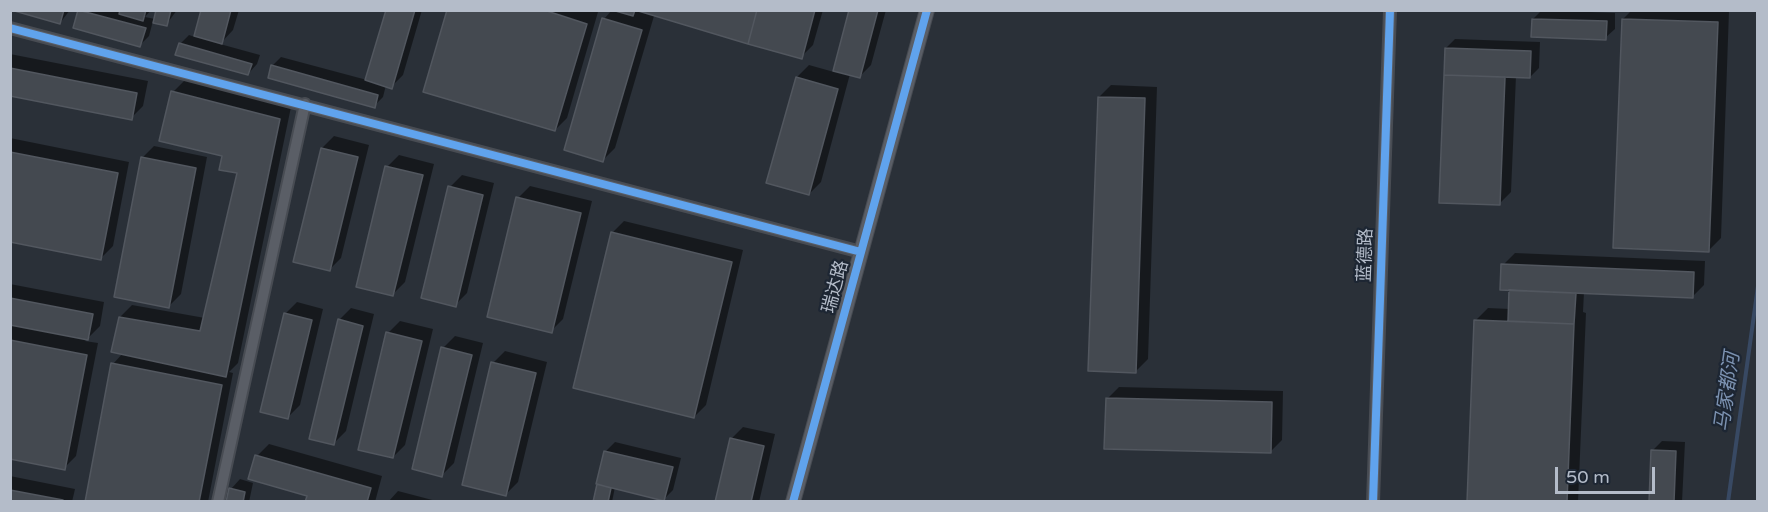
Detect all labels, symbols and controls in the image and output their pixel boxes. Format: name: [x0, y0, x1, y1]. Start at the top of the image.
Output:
street label: 蓝德路: [1354, 228, 1378, 282]
street label: 瑞达路: [819, 258, 853, 316]
water label: 马家都河: [1711, 351, 1745, 433]
scale bar: [1558, 455, 1658, 493]
text: 50 m: [1566, 466, 1610, 488]

